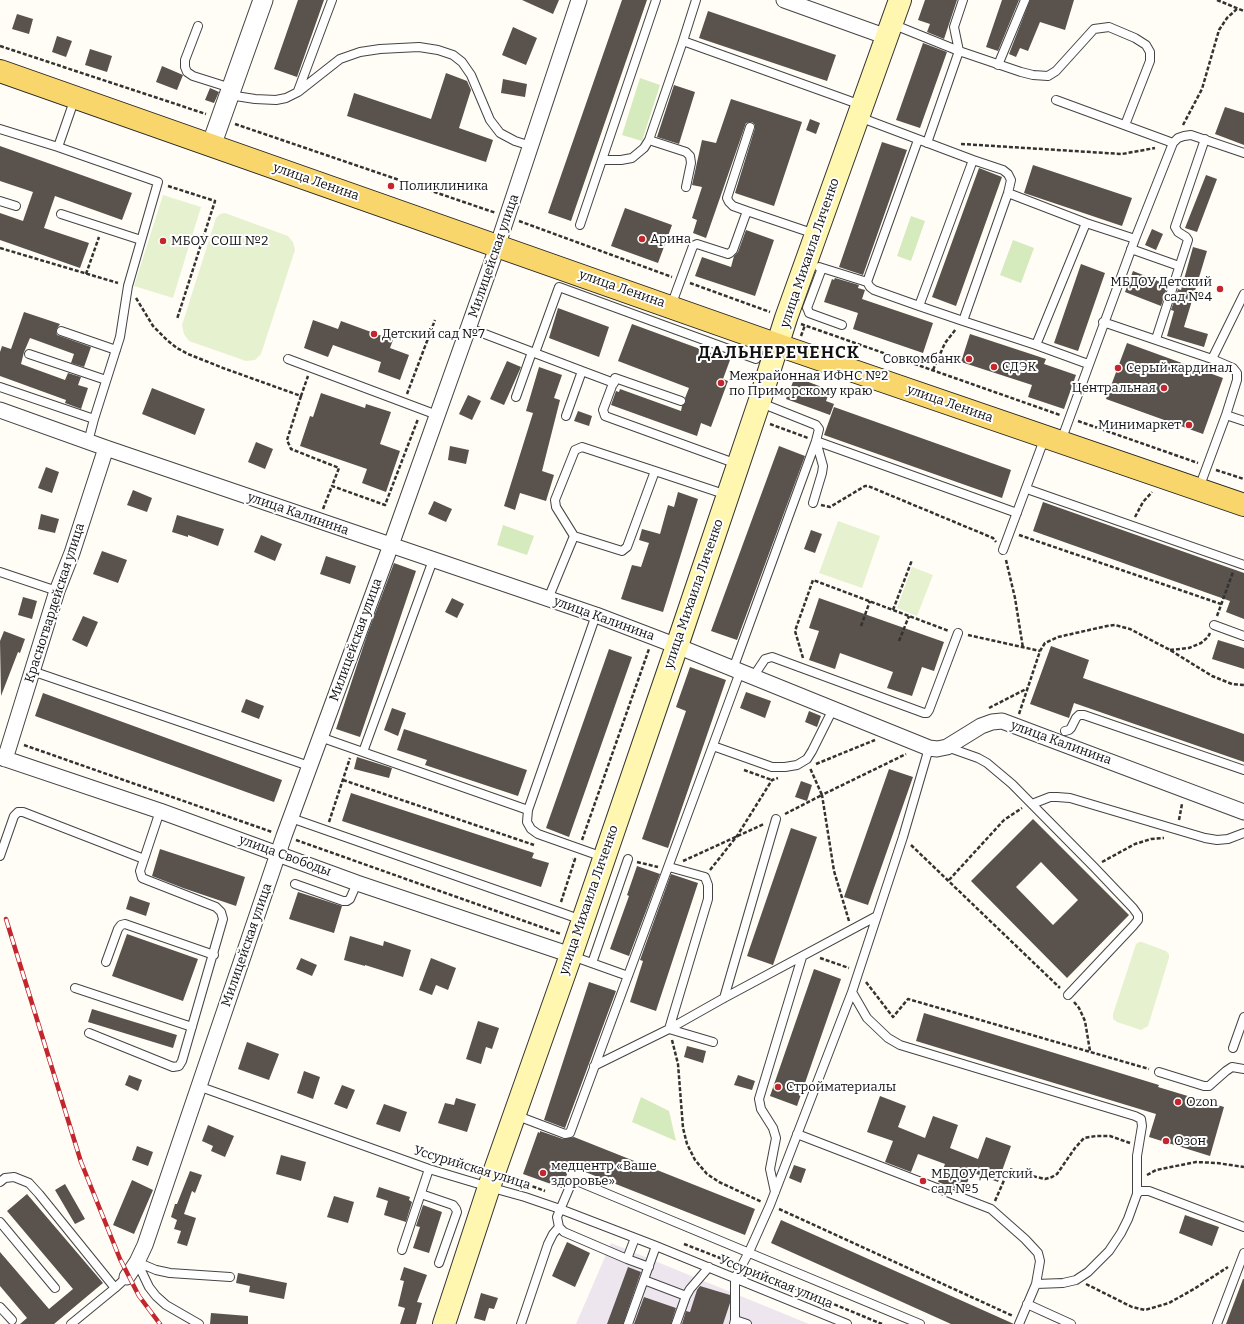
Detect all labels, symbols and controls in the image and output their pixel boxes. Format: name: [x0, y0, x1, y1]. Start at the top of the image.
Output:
street label: улица Ленина: [271, 160, 361, 204]
street label: улица Михаила Личенко: [777, 176, 843, 330]
place label: Поликлиника: [399, 178, 488, 194]
marker: Поликлиника: [386, 181, 396, 191]
street label: Милицейская улица: [466, 192, 522, 320]
place label: Арина: [650, 231, 691, 247]
place label: МБОУ СОШ №2: [171, 233, 268, 249]
marker: Арина: [637, 234, 647, 244]
marker: МБОУ СОШ №2: [158, 236, 168, 246]
street label: улица Ленина: [577, 267, 667, 311]
place label: МБДОУ Детский сад №4: [1110, 274, 1212, 305]
marker: МБДОУ Детский сад №4: [1215, 284, 1225, 294]
place label: Детский сад №7: [382, 326, 485, 342]
marker: Детский сад №7: [369, 329, 379, 339]
district label: ДАЛЬНЕРЕЧЕНСК: [698, 343, 860, 363]
place label: Совкомбанк: [883, 351, 961, 367]
marker: Совкомбанк: [964, 354, 974, 364]
place label: СДЭК: [1002, 359, 1037, 375]
place label: Серый кардинал: [1126, 360, 1233, 376]
marker: СДЭК: [989, 362, 999, 372]
marker: Серый кардинал: [1113, 363, 1123, 373]
place label: Межрайонная ИФНС №2 по Приморскому краю: [729, 368, 888, 399]
marker: Межрайонная ИФНС №2 по Приморскому краю: [716, 378, 726, 388]
place label: Центральная: [1072, 380, 1156, 396]
street label: улица Ленина: [905, 382, 995, 426]
marker: Центральная: [1159, 383, 1169, 393]
place label: Минимаркет: [1098, 417, 1181, 433]
marker: Минимаркет: [1184, 420, 1194, 430]
street label: улица Калинина: [245, 489, 351, 539]
street label: улица Михаила Личенко: [661, 517, 727, 671]
street label: Красногвардейская улица: [22, 521, 88, 685]
street label: Милицейская улица: [327, 576, 385, 704]
street label: улица Калинина: [551, 594, 657, 644]
street label: улица Калинина: [1008, 718, 1114, 768]
street label: улица Михаила Личенко: [556, 823, 622, 977]
street label: улица Свободы: [237, 832, 333, 880]
street label: Милицейская улица: [219, 881, 275, 1009]
place label: Стройматериалы: [786, 1079, 896, 1095]
marker: Стройматериалы: [773, 1082, 783, 1092]
place label: Ozon: [1186, 1094, 1218, 1110]
marker: Ozon: [1173, 1097, 1183, 1107]
place label: Озон: [1174, 1133, 1206, 1149]
marker: Озон: [1161, 1136, 1171, 1146]
street label: Уссурийская улица: [412, 1143, 532, 1193]
place label: медцентр «Ваше здоровье»: [551, 1158, 657, 1189]
place label: МБДОУ Детский сад №5: [931, 1166, 1033, 1197]
marker: медцентр «Ваше здоровье»: [538, 1168, 548, 1178]
marker: МБДОУ Детский сад №5: [918, 1176, 928, 1186]
street label: Уссурийская улица: [717, 1252, 835, 1312]

